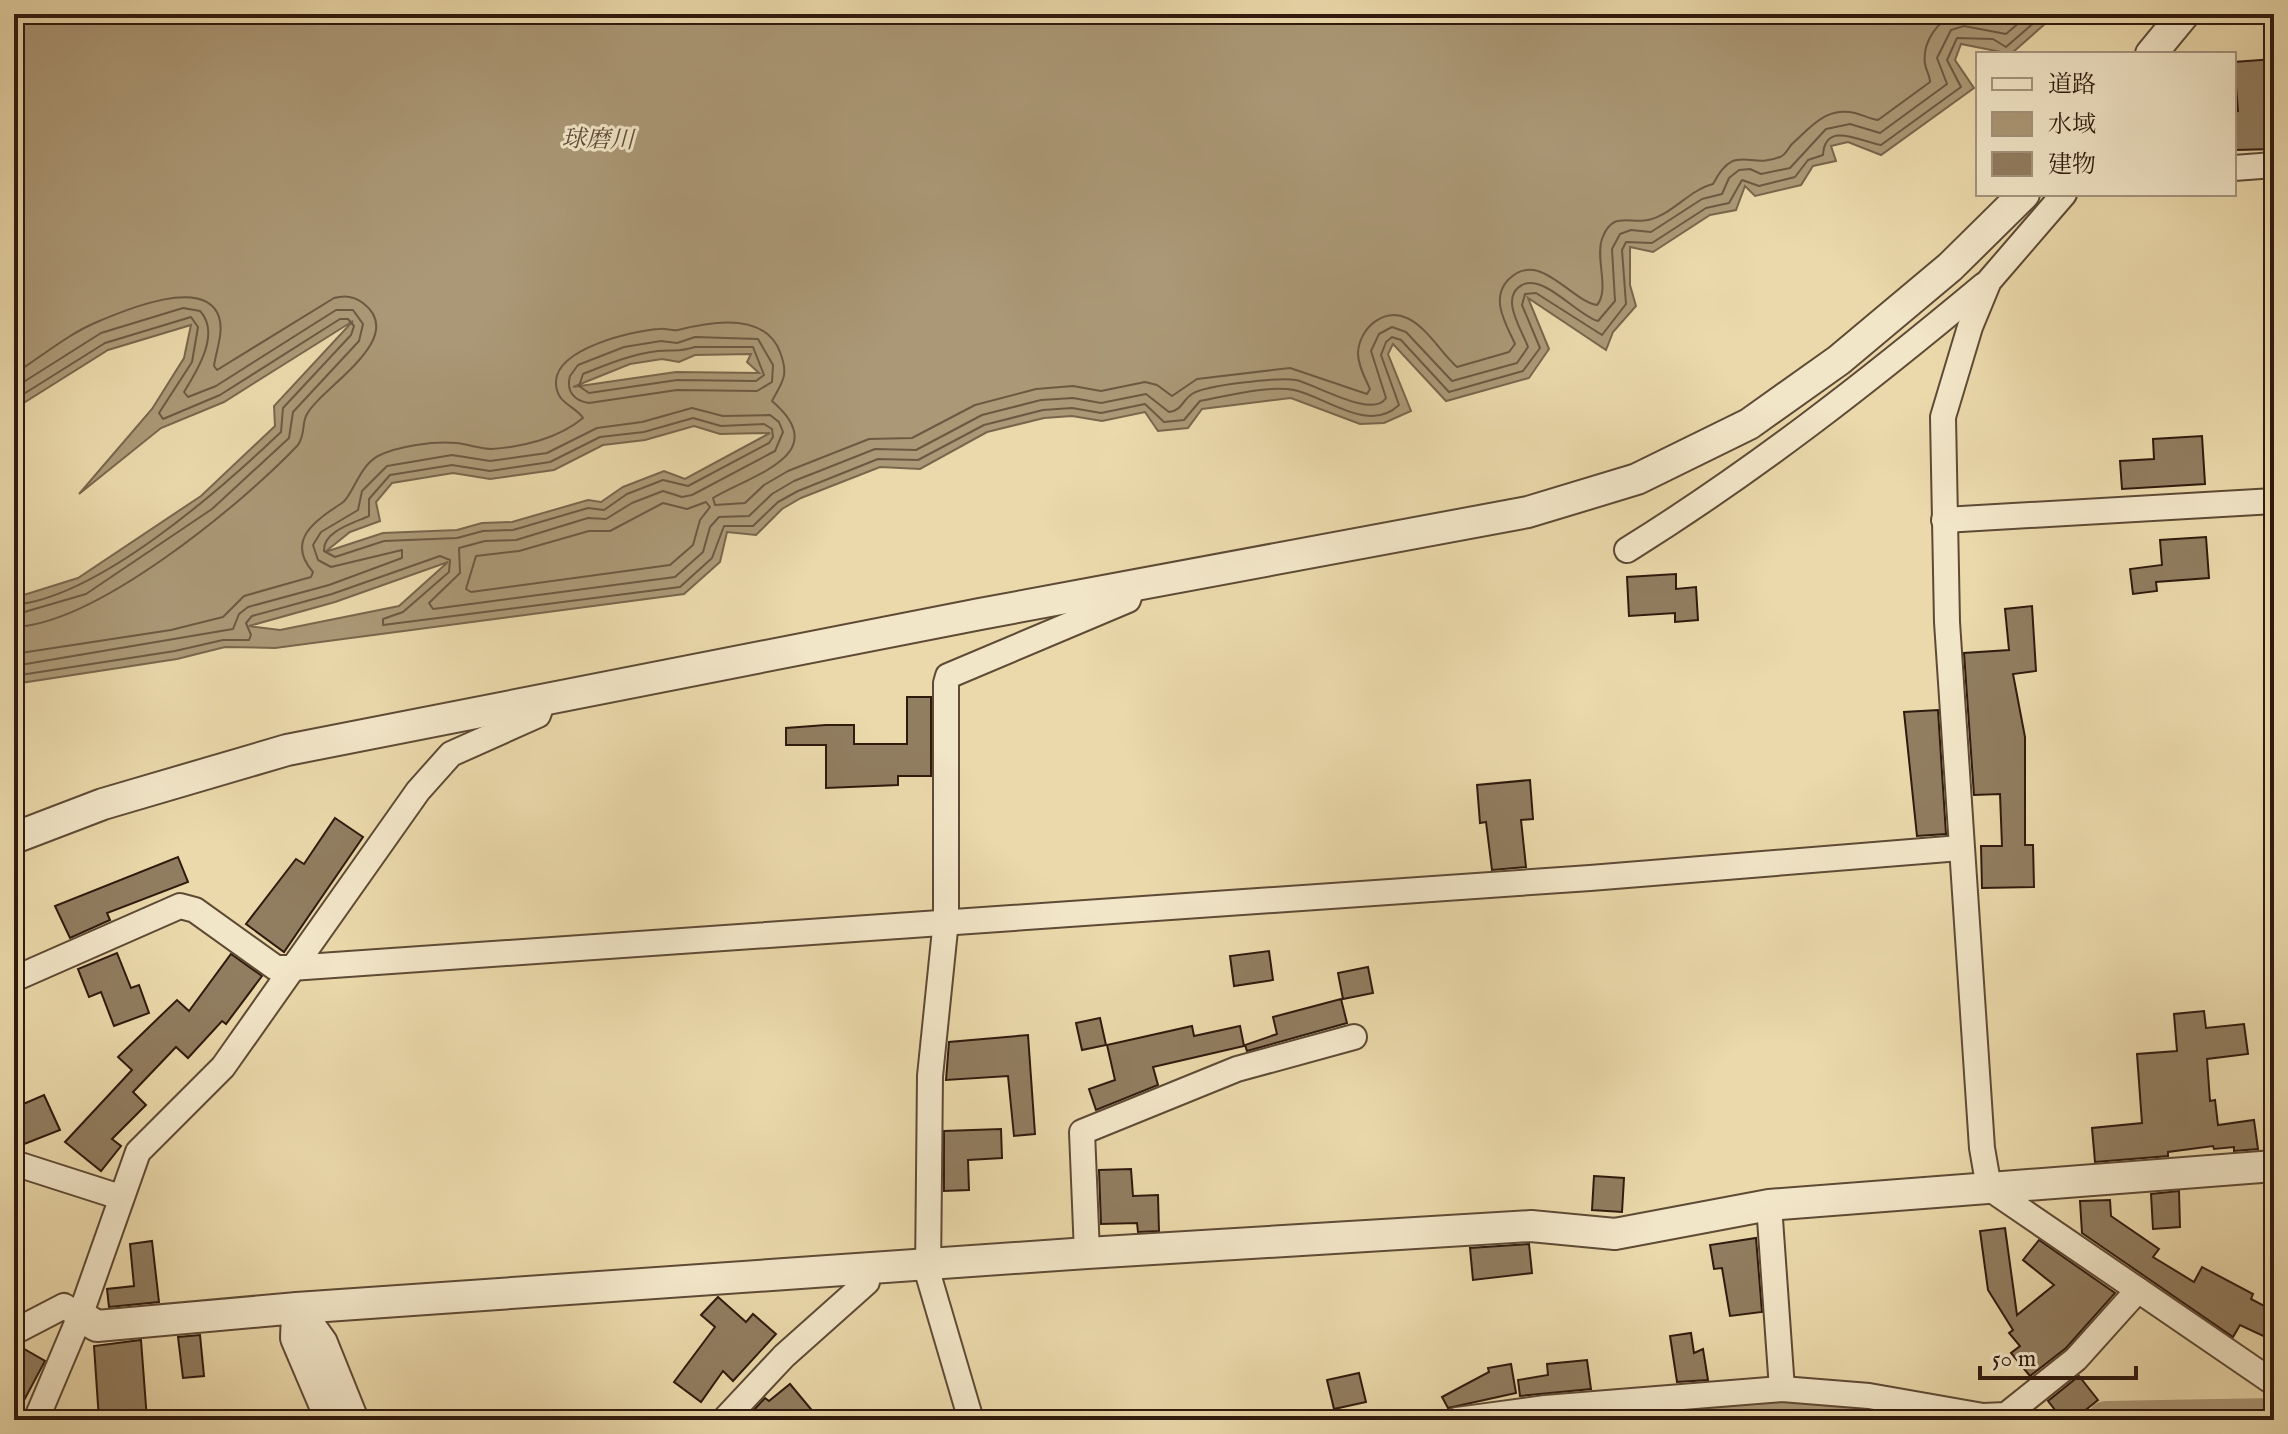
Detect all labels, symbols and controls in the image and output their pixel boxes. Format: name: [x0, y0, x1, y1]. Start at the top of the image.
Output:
legend: [1976, 52, 2236, 196]
text: 道路: [2048, 70, 2096, 101]
text: 水域: [2048, 110, 2096, 141]
water label: 球磨川: [562, 124, 637, 157]
text: 建物: [2048, 150, 2096, 181]
scale bar: [1980, 1330, 2136, 1380]
text: 50 m: [1992, 1344, 2036, 1375]

